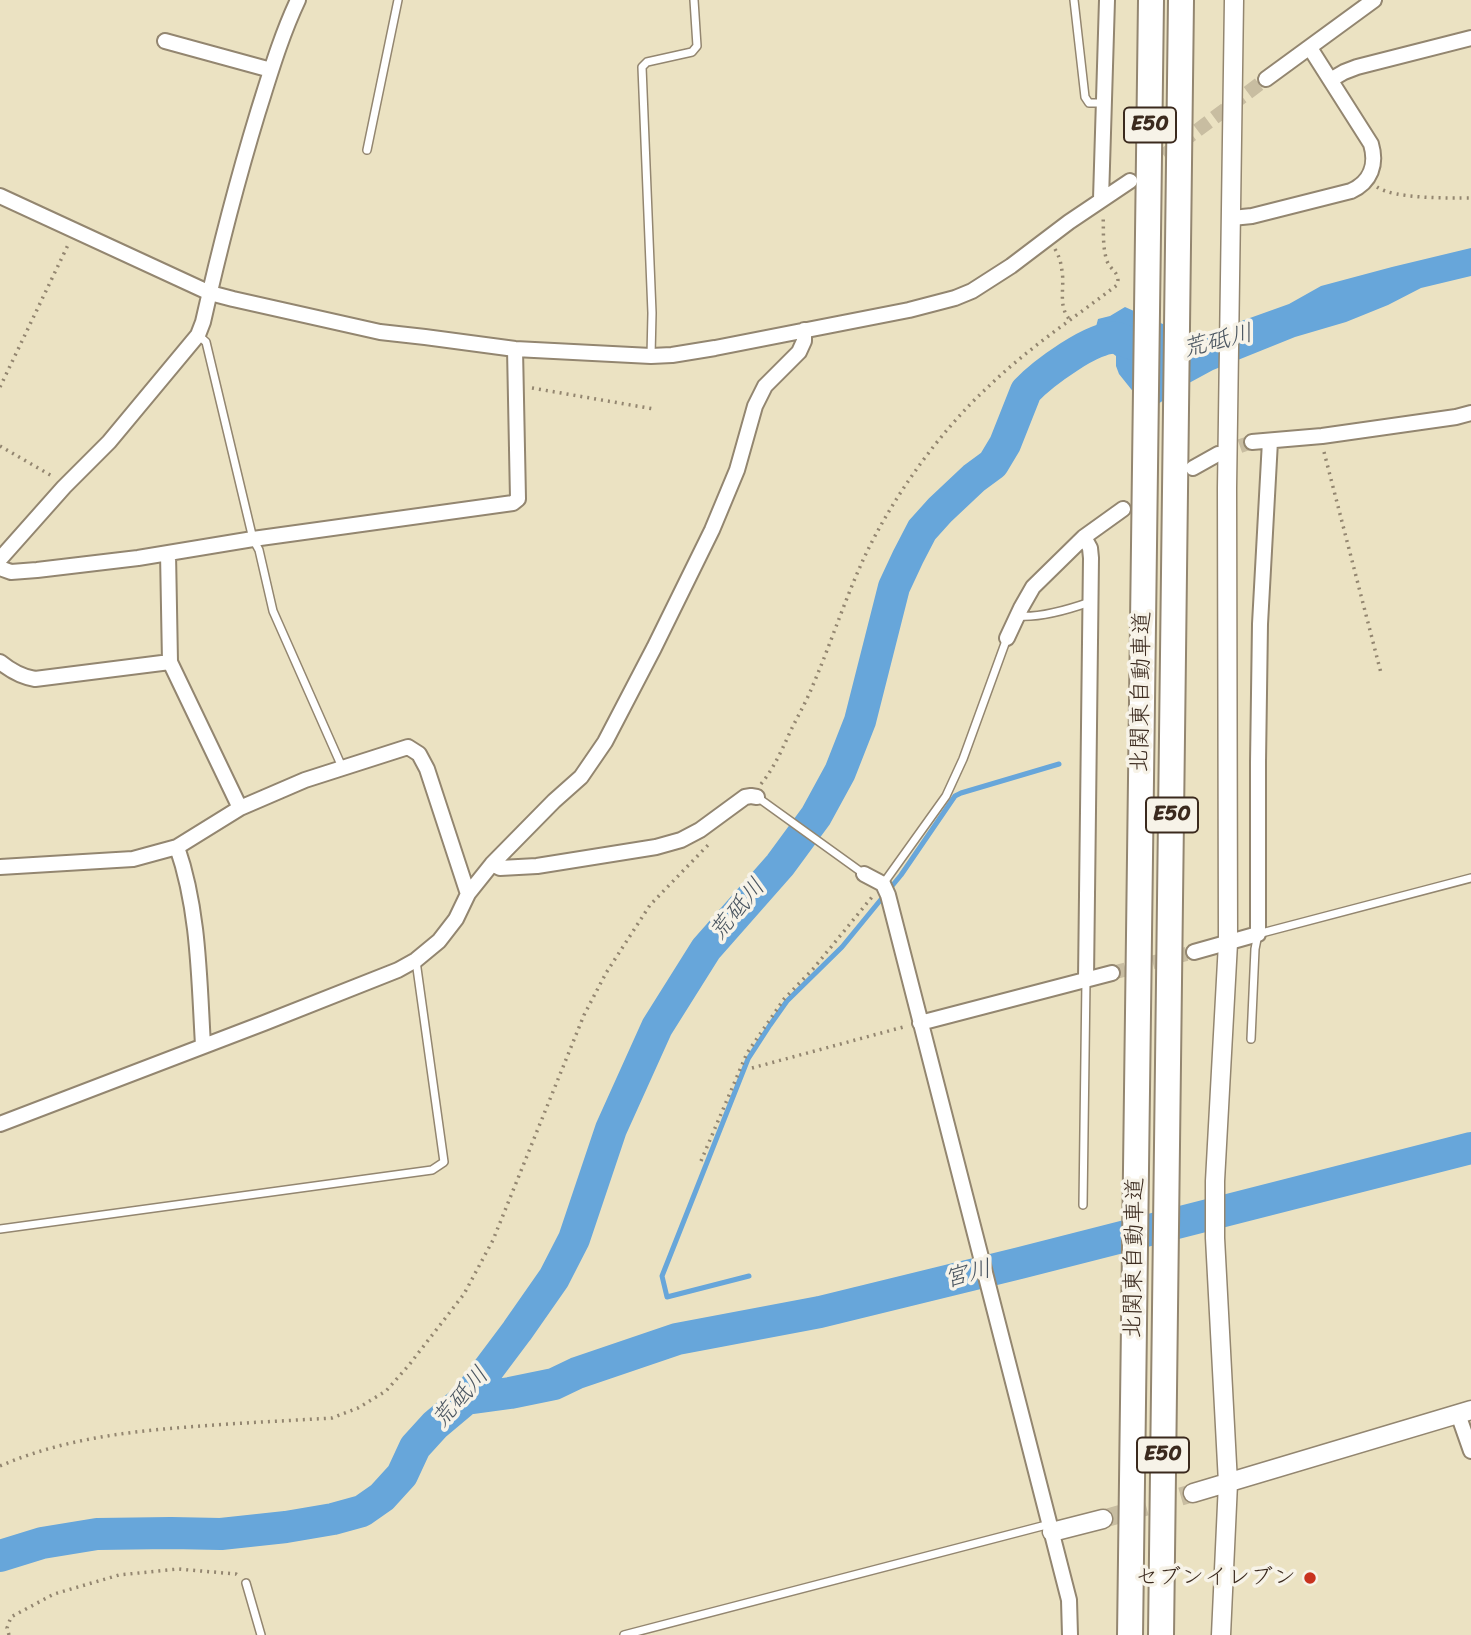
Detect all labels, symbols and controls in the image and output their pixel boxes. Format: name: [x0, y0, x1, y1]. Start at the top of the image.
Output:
road number: E50: [1124, 108, 1176, 142]
water label: 荒砥川: [1180, 319, 1256, 365]
street label: 北関東自動車道: [1127, 611, 1157, 773]
road number: E50: [1146, 798, 1198, 832]
water label: 荒砥川: [704, 873, 772, 947]
street label: 北関東自動車道: [1120, 1177, 1150, 1339]
water label: 宮川: [941, 1255, 995, 1295]
water label: 荒砥川: [427, 1361, 495, 1435]
road number: E50: [1137, 1438, 1189, 1472]
place label: セブンイレブン: [1135, 1564, 1296, 1592]
marker: セブンイレブン: [1302, 1570, 1318, 1586]

